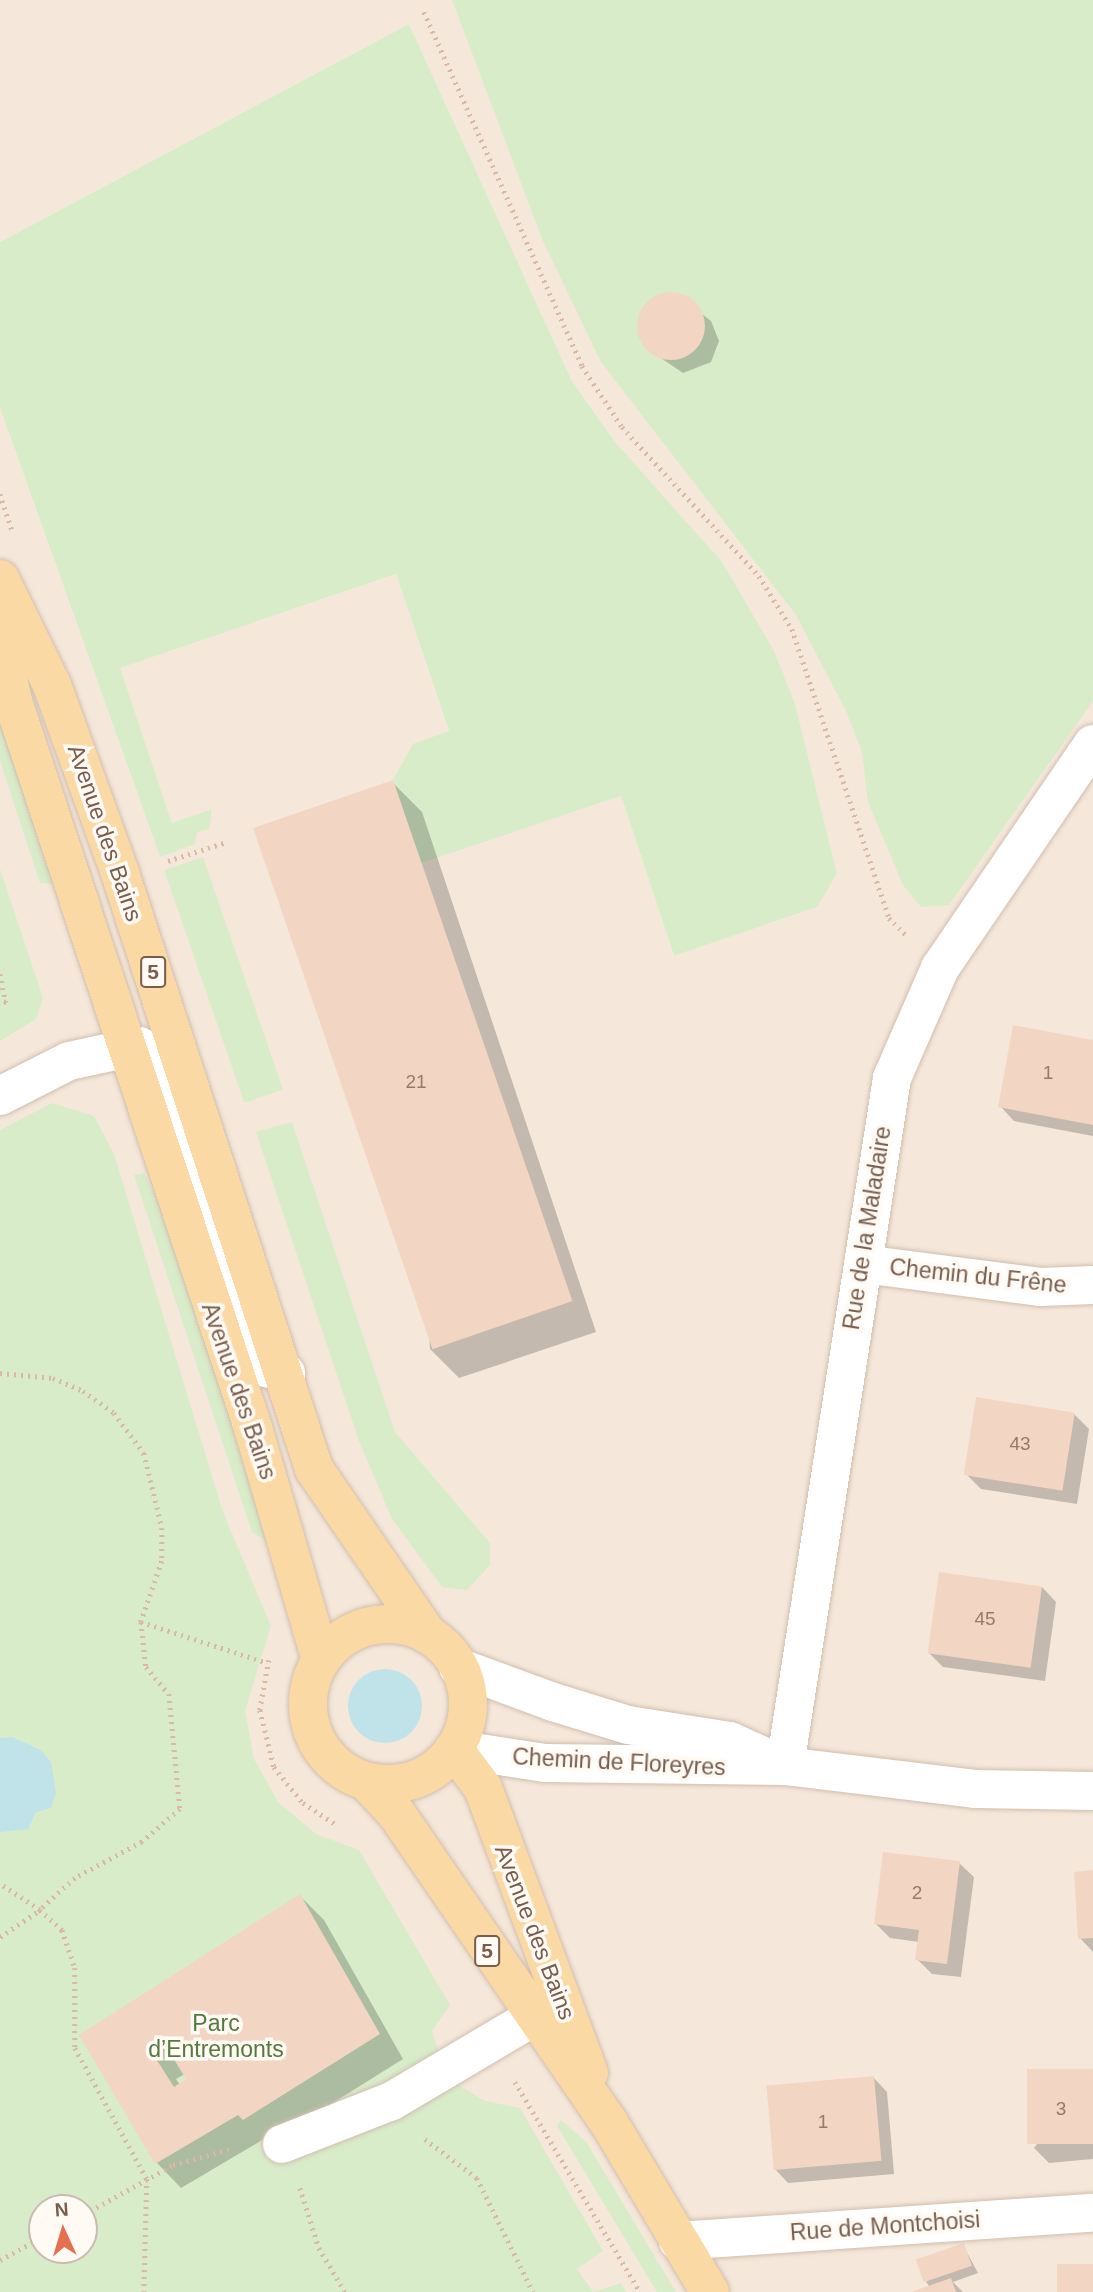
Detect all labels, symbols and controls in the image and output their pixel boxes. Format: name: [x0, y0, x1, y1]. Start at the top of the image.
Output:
street label: Avenue des Bains: [62, 741, 148, 925]
road number: 5: [139, 954, 167, 990]
house number: 1: [1043, 1062, 1053, 1084]
house number: 21: [405, 1071, 427, 1093]
street label: Rue de la Maladaire: [837, 1124, 897, 1332]
street label: Chemin du Frêne: [888, 1253, 1068, 1299]
street label: Avenue des Bains: [196, 1299, 282, 1483]
house number: 43: [1009, 1433, 1031, 1455]
house number: 45: [974, 1608, 996, 1630]
street label: Chemin de Floreyres: [512, 1743, 726, 1781]
street label: Avenue des Bains: [489, 1841, 581, 2023]
house number: 2: [912, 1882, 922, 1904]
road number: 5: [473, 1934, 501, 1968]
park label: Parc d’Entremonts: [148, 2009, 284, 2063]
house number: 3: [1056, 2098, 1066, 2120]
house number: 1: [818, 2111, 828, 2133]
north arrow: [28, 2194, 98, 2264]
text: N: [54, 2199, 69, 2221]
street label: Rue de Montchoisi: [789, 2206, 981, 2246]

